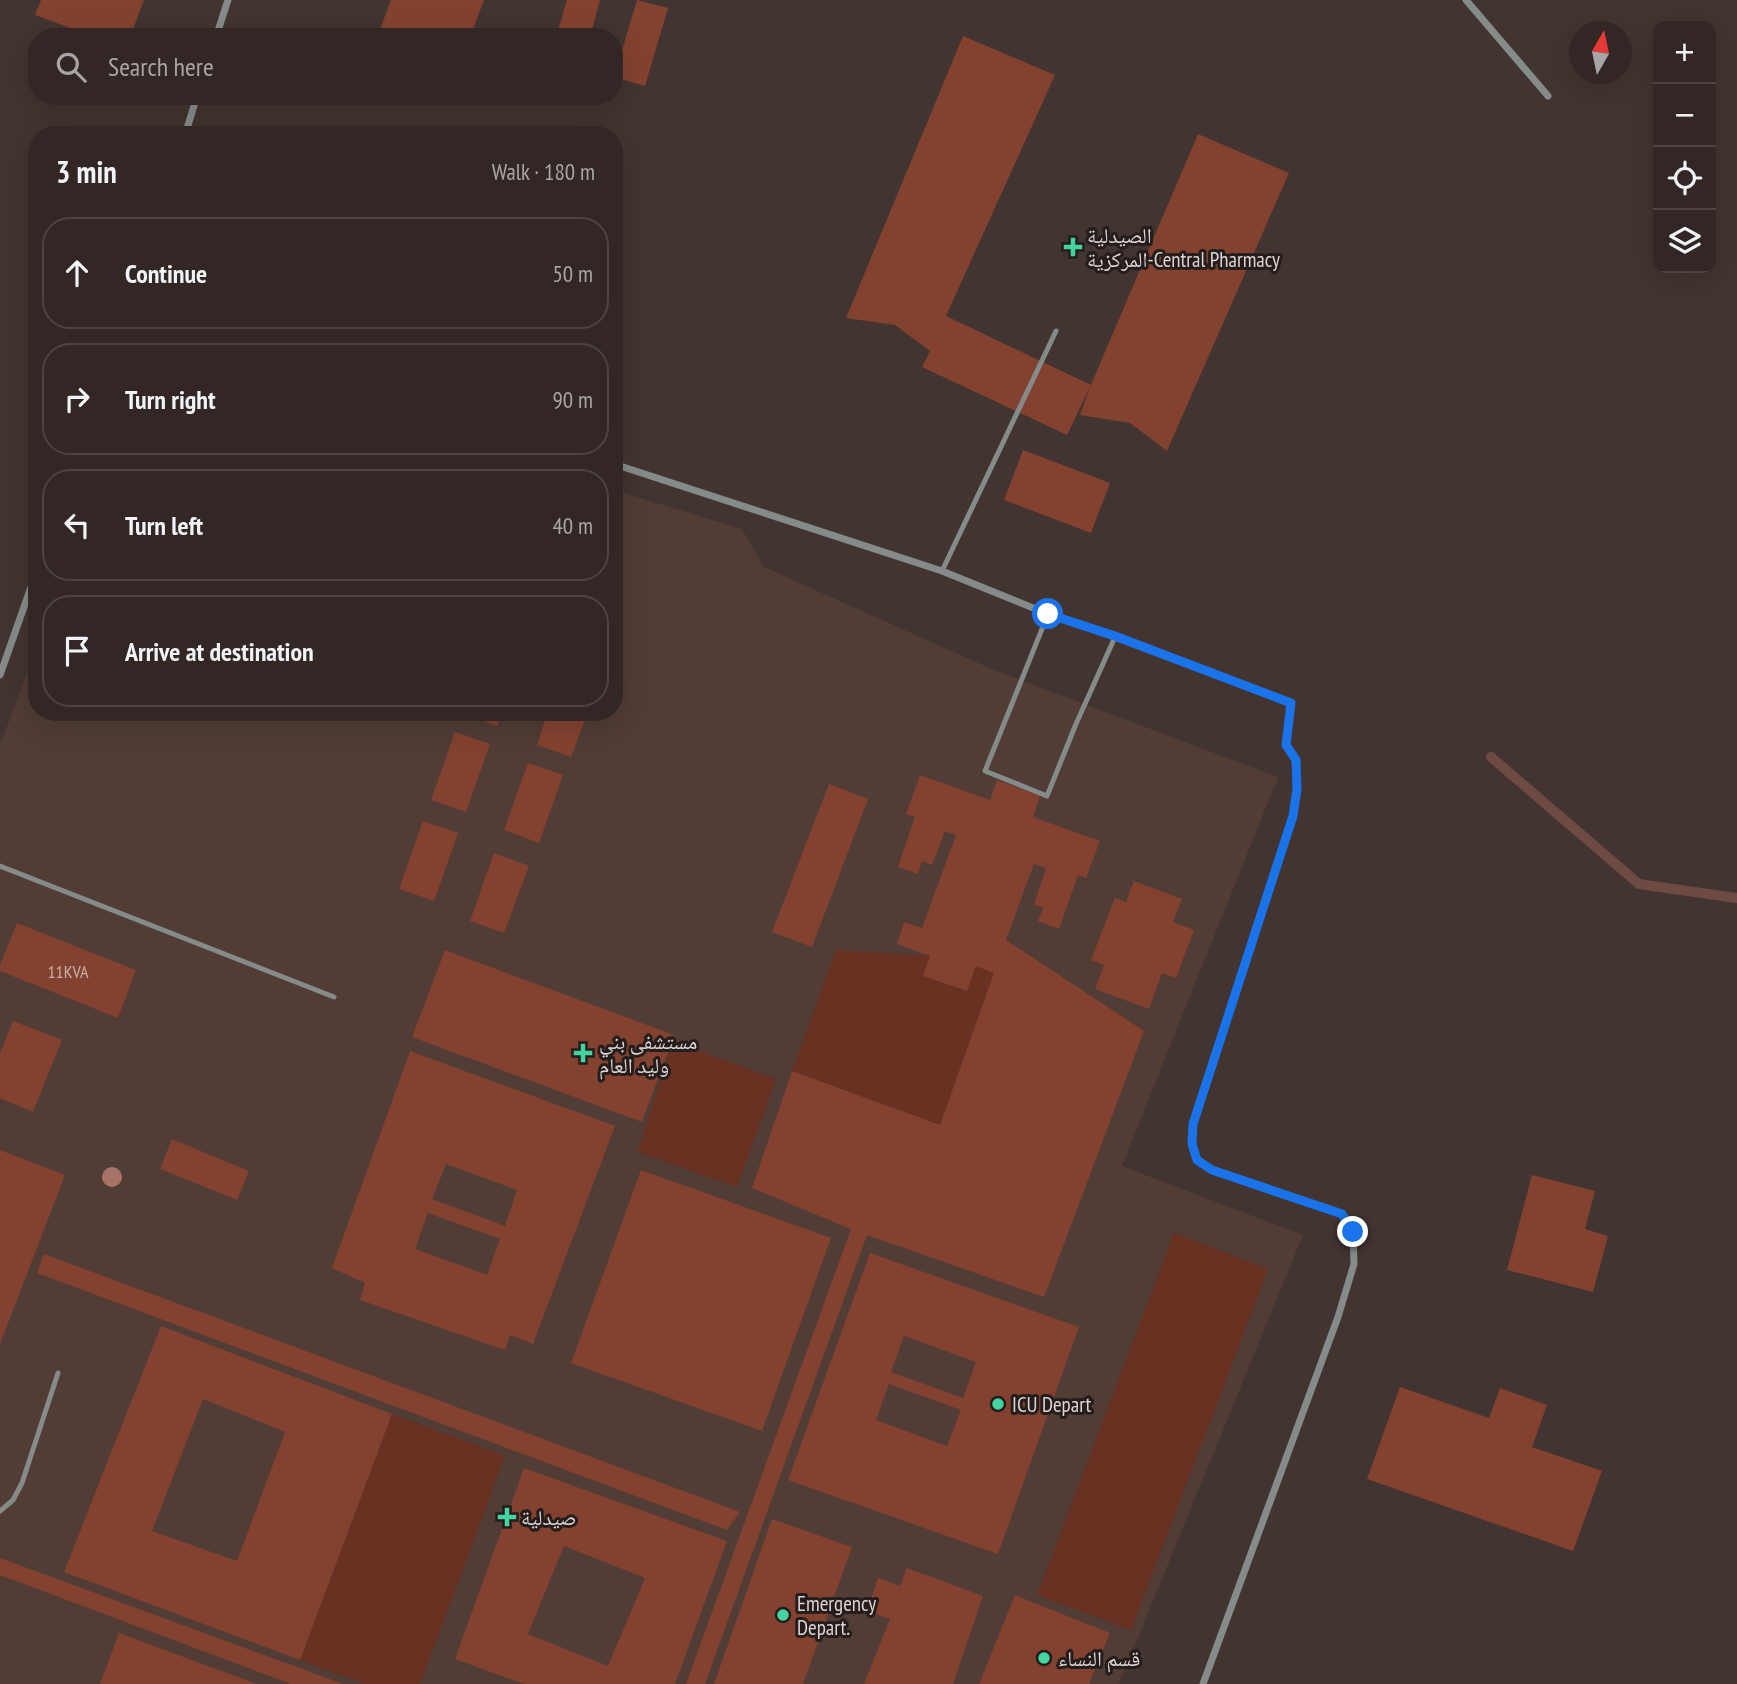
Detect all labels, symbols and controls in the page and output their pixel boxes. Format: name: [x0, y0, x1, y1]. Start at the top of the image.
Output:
north arrow: [1569, 21, 1632, 84]
map controls: [1653, 21, 1716, 273]
button: +: [1653, 21, 1716, 84]
search box: [28, 28, 623, 105]
icon: search: [52, 48, 90, 86]
text: Search here: [108, 50, 214, 83]
button: −: [1653, 84, 1716, 147]
button: locate: [1653, 147, 1716, 210]
text: 3 min: [56, 152, 117, 191]
text: Walk · 180 m: [492, 157, 595, 186]
button: layers: [1653, 210, 1716, 273]
place label: الصيدلية المركزية-Central Pharmacy: [1087, 222, 1280, 273]
marker: الصيدلية المركزية-Central Pharmacy: [1065, 239, 1081, 255]
icon: ahead: [58, 254, 96, 292]
text: Continue: [125, 257, 207, 290]
text: 50 m: [552, 259, 593, 288]
icon: right: [58, 380, 96, 418]
text: Turn right: [125, 383, 216, 416]
text: 90 m: [552, 385, 593, 414]
icon: left: [58, 506, 96, 544]
text: Turn left: [125, 509, 203, 542]
text: 40 m: [552, 511, 593, 540]
route start: [1032, 598, 1063, 629]
icon: arrive: [58, 632, 96, 670]
text: Arrive at destination: [125, 635, 314, 668]
house number: 11KVA: [47, 960, 89, 983]
place label: مستشفى بني وليد العام: [599, 1028, 697, 1080]
marker: مستشفى بني وليد العام: [573, 1043, 593, 1063]
route end: [1337, 1216, 1368, 1247]
place label: ICU Depart: [1012, 1391, 1091, 1418]
marker: ICU Depart: [990, 1396, 1006, 1412]
place label: صيدلية: [521, 1504, 577, 1531]
marker: صيدلية: [499, 1509, 515, 1525]
place label: Emergency Depart.: [797, 1590, 876, 1641]
marker: Emergency Depart.: [775, 1607, 791, 1623]
place label: قسم النساء: [1058, 1645, 1140, 1673]
marker: قسم النساء: [1036, 1650, 1052, 1666]

